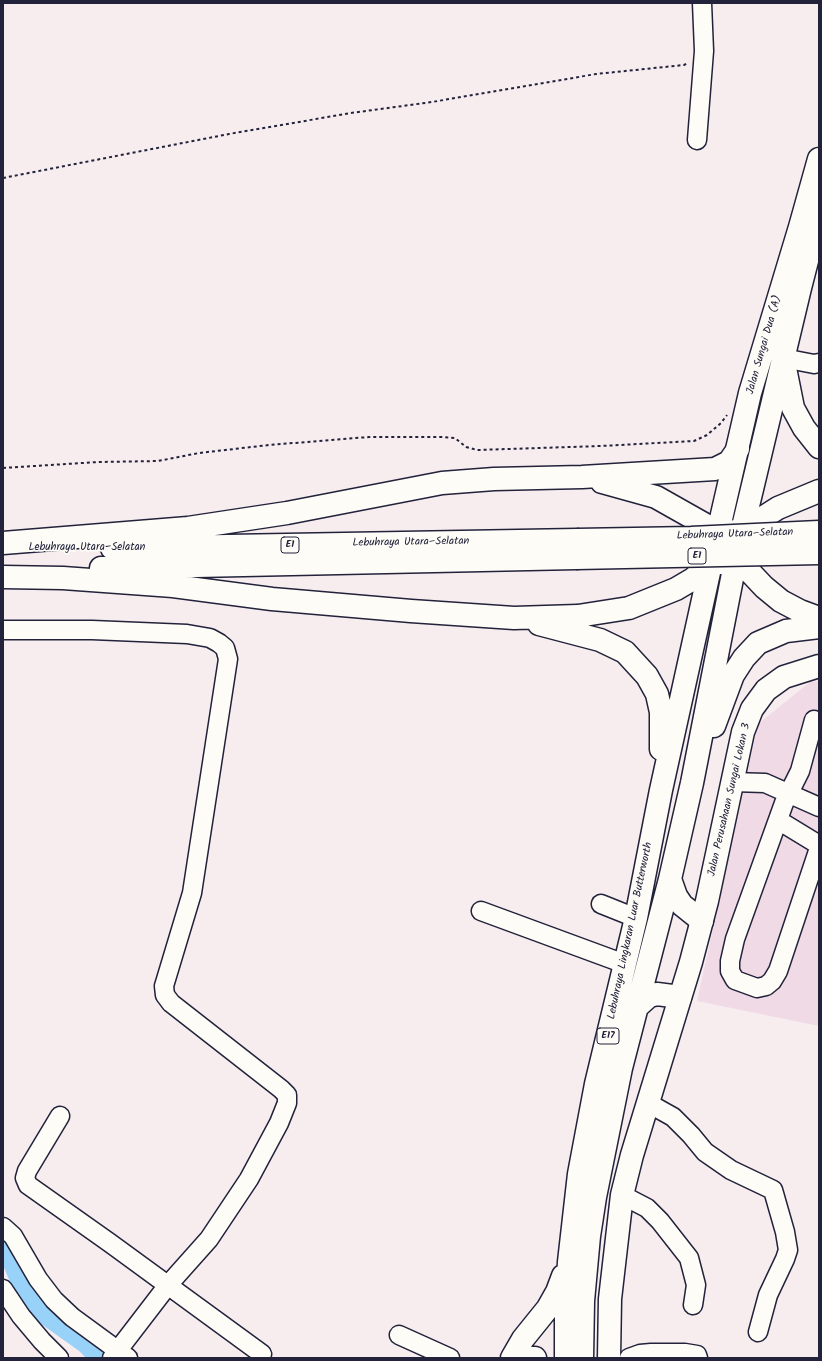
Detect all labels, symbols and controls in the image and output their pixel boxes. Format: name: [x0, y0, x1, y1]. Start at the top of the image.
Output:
street label: Jalan Sungai Dua (A): [745, 294, 785, 396]
street label: Lebuhraya Utara–Selatan: [676, 526, 794, 544]
street label: Lebuhraya Utara–Selatan: [352, 535, 470, 551]
road number: E1: [281, 537, 299, 553]
street label: Lebuhraya Utara–Selatan: [29, 541, 145, 555]
road number: E1: [688, 548, 706, 564]
street label: Jalan Perusahaan Sungai Lokan 3: [706, 722, 754, 878]
street label: Lebuhraya Lingkaran Luar Butterworth: [606, 841, 656, 1021]
road number: E17: [597, 1028, 619, 1044]

